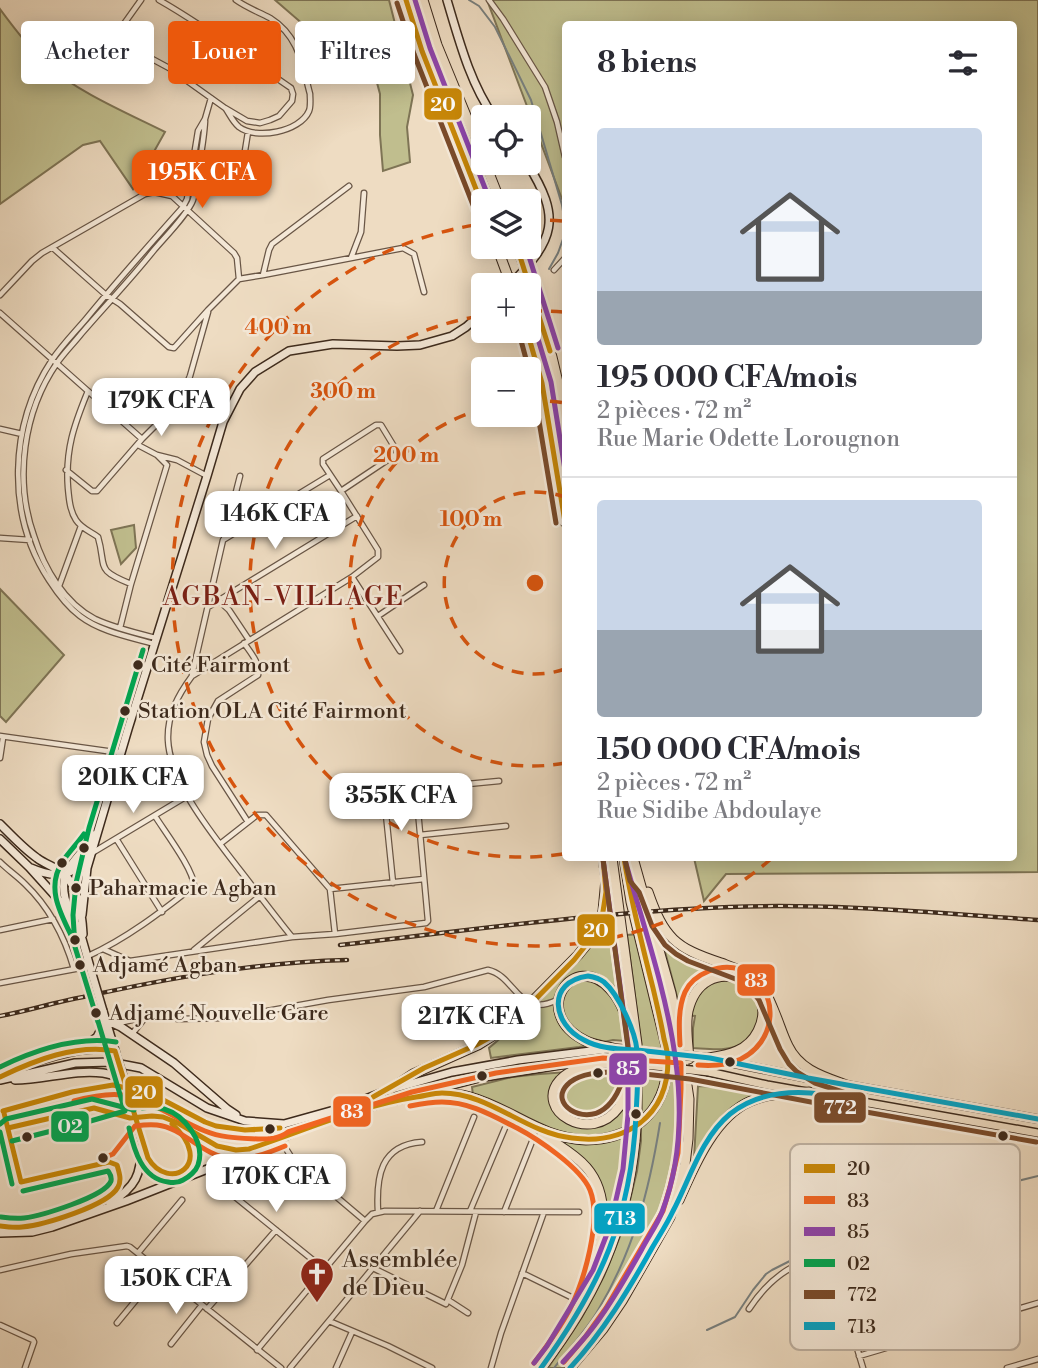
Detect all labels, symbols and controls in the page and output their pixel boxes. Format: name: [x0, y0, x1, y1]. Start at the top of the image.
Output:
chip: Acheter: [21, 21, 154, 84]
chip: Louer: [168, 21, 281, 84]
chip: Filtres: [295, 21, 415, 84]
text: 8 biens: [597, 44, 697, 82]
icon: filters: [944, 44, 982, 82]
line badge: 20: [423, 87, 463, 121]
text: 20: [430, 93, 456, 117]
map controls: [471, 105, 541, 427]
button: locate: [471, 105, 541, 175]
pin: 195K CFA: [130, 150, 274, 210]
text: 195K CFA: [148, 159, 256, 187]
icon: home: [727, 174, 853, 300]
button: layers: [471, 189, 541, 259]
button: +: [471, 273, 541, 343]
text: 400 m: [244, 315, 312, 341]
button: −: [471, 357, 541, 427]
text: 195 000 CFA/mois: [597, 359, 857, 397]
pin: 179K CFA: [89, 378, 233, 438]
text: 300 m: [310, 379, 376, 405]
text: 179K CFA: [108, 387, 214, 415]
text: 2 pièces · 72 m²: [597, 397, 751, 425]
text: Rue Marie Odette Lorougnon: [597, 425, 900, 453]
text: 200 m: [373, 443, 439, 469]
pin: 146K CFA: [203, 491, 347, 551]
text: 146K CFA: [221, 500, 329, 528]
text: 100 m: [440, 507, 502, 533]
icon: home: [727, 546, 853, 672]
centre of rings: [523, 571, 547, 595]
district label: AGBAN-VILLAGE: [162, 581, 405, 613]
place label: Cité Fairmont: [151, 652, 291, 679]
marker: Cité Fairmont: [131, 658, 145, 672]
place label: Station OLA Cité Fairmont: [138, 698, 407, 725]
marker: Station OLA Cité Fairmont: [118, 704, 132, 718]
text: 150 000 CFA/mois: [597, 731, 861, 769]
pin: 201K CFA: [61, 756, 205, 815]
text: 201K CFA: [78, 764, 188, 792]
text: 2 pièces · 72 m²: [597, 769, 751, 797]
pin: 355K CFA: [329, 774, 473, 833]
text: 355K CFA: [345, 782, 457, 810]
text: Rue Sidibe Abdoulaye: [597, 797, 822, 825]
unlabelled marker: [77, 841, 91, 855]
unlabelled marker: [55, 856, 69, 870]
place label: Paharmacie Agban: [89, 875, 277, 902]
marker: Paharmacie Agban: [69, 881, 83, 895]
line badge: 20: [576, 913, 616, 947]
text: 20: [583, 919, 609, 943]
unlabelled marker: [68, 933, 82, 947]
place label: Adjamé Agban: [92, 952, 237, 979]
marker: Adjamé Agban: [73, 958, 87, 972]
line badge: 83: [736, 963, 776, 997]
text: 83: [744, 969, 768, 993]
pin: 217K CFA: [399, 995, 543, 1054]
place label: Adjamé Nouvelle Gare: [108, 1000, 329, 1027]
text: 217K CFA: [418, 1003, 524, 1031]
marker: Adjamé Nouvelle Gare: [89, 1006, 103, 1020]
line badge: 85: [608, 1052, 648, 1086]
unlabelled marker: [723, 1055, 737, 1069]
text: 85: [616, 1057, 640, 1081]
unlabelled marker: [591, 1066, 605, 1080]
unlabelled marker: [475, 1069, 489, 1083]
line badge: 20: [124, 1075, 164, 1109]
text: 20: [131, 1081, 157, 1105]
line badge: 772: [813, 1091, 867, 1124]
line badge: 83: [332, 1095, 372, 1128]
text: 772: [823, 1096, 857, 1120]
text: 83: [340, 1100, 364, 1124]
unlabelled marker: [629, 1107, 643, 1121]
line badge: 02: [50, 1110, 90, 1143]
text: 02: [57, 1115, 83, 1139]
unlabelled marker: [263, 1122, 277, 1136]
unlabelled marker: [996, 1129, 1010, 1143]
unlabelled marker: [20, 1130, 34, 1144]
legend: [790, 1144, 1020, 1350]
unlabelled marker: [96, 1151, 110, 1165]
pin: 170K CFA: [204, 1154, 348, 1214]
text: 20: [847, 1157, 870, 1181]
text: 170K CFA: [222, 1163, 330, 1191]
text: 83: [847, 1189, 869, 1213]
line badge: 713: [593, 1202, 646, 1235]
text: 713: [604, 1207, 636, 1231]
text: 85: [847, 1220, 869, 1244]
place label: Assemblée de Dieu: [341, 1245, 458, 1303]
text: 02: [847, 1252, 870, 1276]
church icon: Assemblée de Dieu: [298, 1255, 336, 1304]
pin: 150K CFA: [104, 1256, 248, 1316]
text: 150K CFA: [121, 1265, 231, 1293]
text: 772: [847, 1283, 877, 1307]
text: 713: [847, 1315, 876, 1339]

